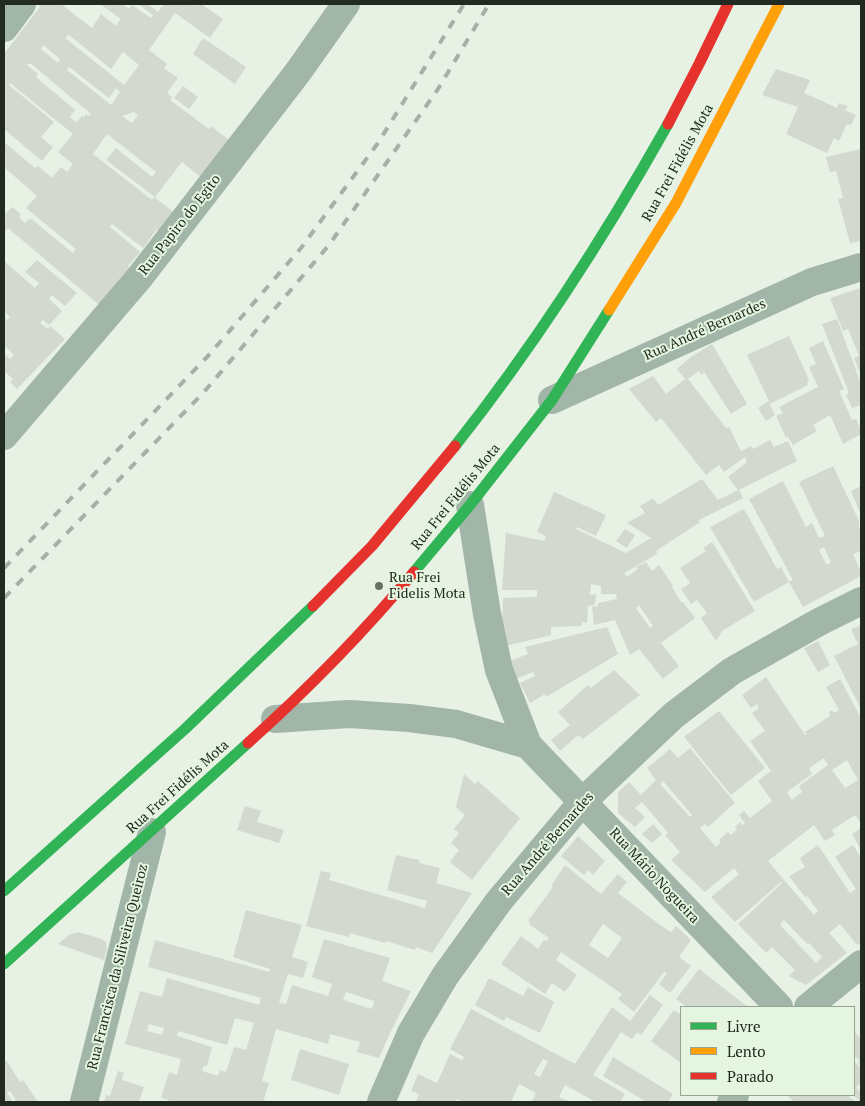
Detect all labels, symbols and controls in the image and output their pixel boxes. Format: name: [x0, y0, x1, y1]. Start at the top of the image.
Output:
street label: Rua Frei Fidélis Mota: [639, 101, 717, 225]
street label: Rua Papiro do Egito: [135, 171, 225, 279]
street label: Rua André Bernardes: [641, 296, 769, 364]
street label: Rua Frei Fidélis Mota: [408, 441, 504, 553]
place label: Rua Frei Fidelis Mota: [389, 570, 466, 602]
marker: Rua Frei Fidelis Mota: [373, 580, 385, 592]
street label: Rua Frei Fidélis Mota: [123, 737, 233, 837]
street label: Rua André Bernardes: [499, 789, 597, 899]
street label: Rua Mário Nogueira: [605, 825, 703, 927]
street label: Rua Francisca da Siliveira Queiroz: [84, 862, 152, 1072]
legend: [680, 1006, 855, 1096]
text: Livre: [727, 1016, 761, 1036]
text: Lento: [727, 1041, 766, 1061]
text: Parado: [727, 1066, 773, 1086]

